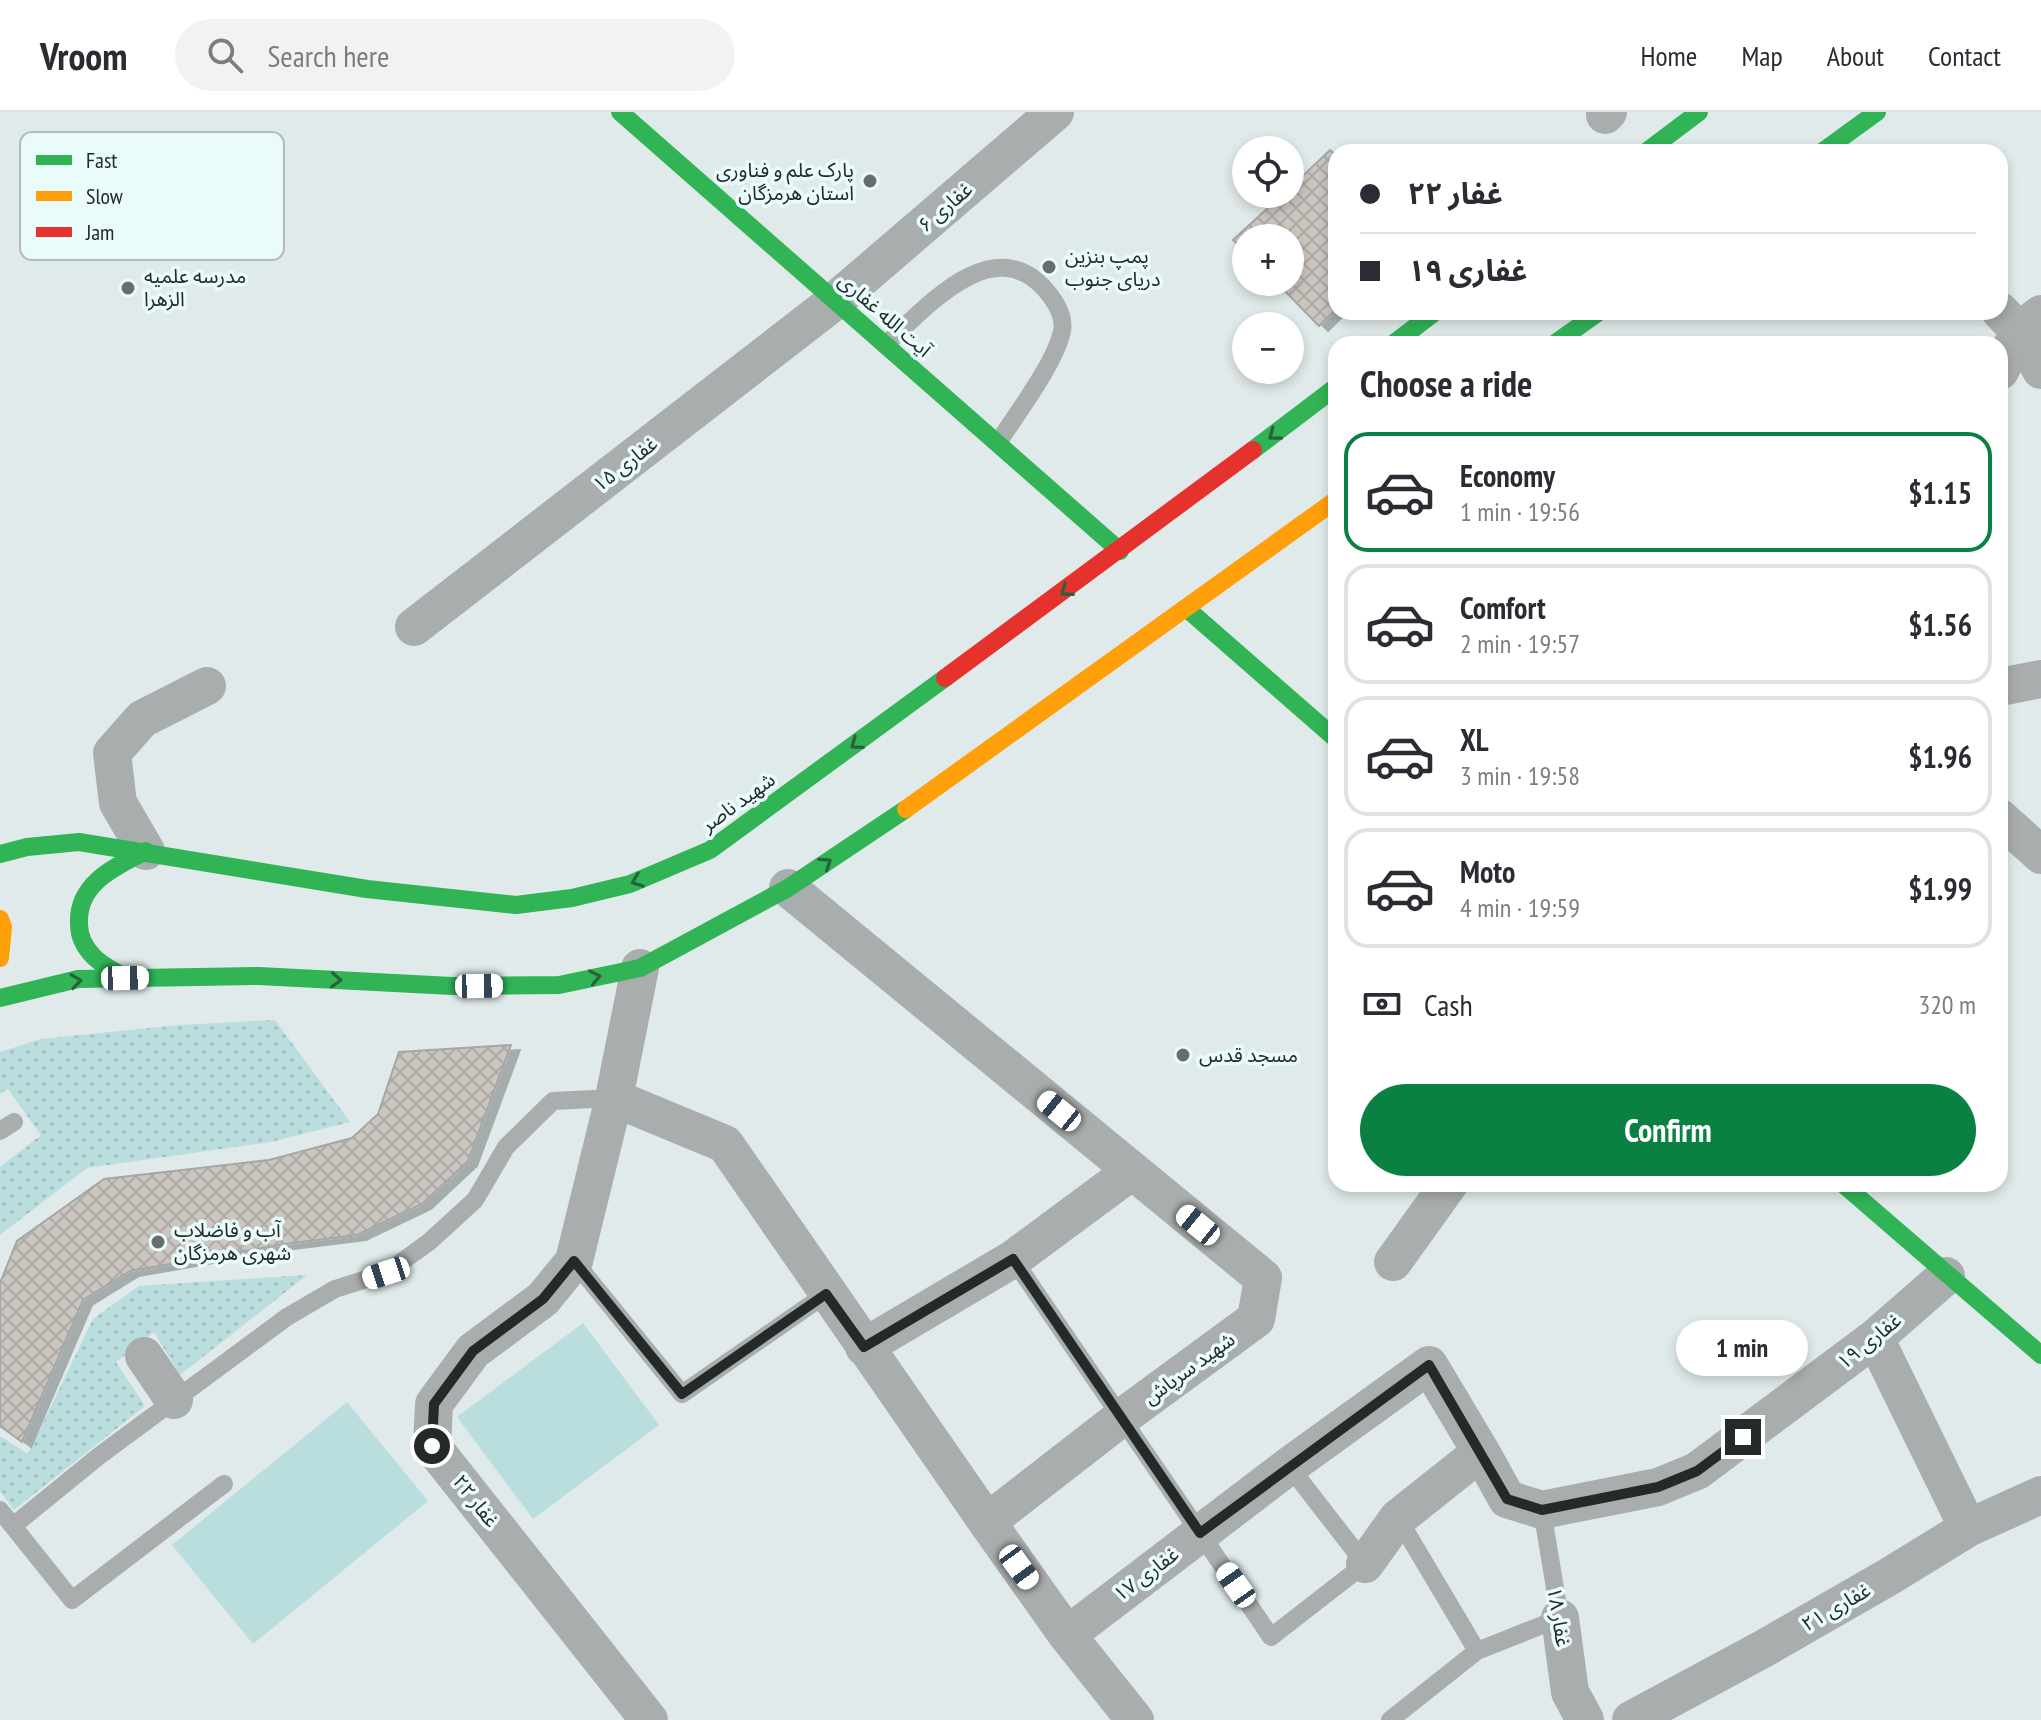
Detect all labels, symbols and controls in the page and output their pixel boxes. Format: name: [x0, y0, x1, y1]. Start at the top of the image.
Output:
search box: [175, 19, 735, 91]
text: Vroom: [40, 31, 127, 80]
icon: search: [203, 33, 247, 77]
text: Search here: [267, 36, 389, 75]
text: Home: [1641, 37, 1697, 74]
text: Map: [1741, 37, 1783, 74]
text: About: [1827, 37, 1884, 74]
text: Contact: [1928, 37, 2001, 74]
legend: [20, 132, 284, 260]
map controls: [1232, 136, 1304, 384]
button: locate: [1232, 136, 1304, 208]
text: Fast: [86, 146, 117, 174]
place label: پارک علم و فناوری استان هرمزگان: [716, 157, 854, 206]
marker: پارک علم و فناوری استان هرمزگان: [861, 172, 879, 190]
text: غفار ۲۲: [1408, 173, 1503, 212]
street label: غفاری ۶: [912, 176, 978, 238]
text: Slow: [86, 182, 123, 210]
text: Jam: [85, 218, 114, 246]
button: +: [1232, 224, 1304, 296]
place label: پمپ بنزین دریای جنوب: [1065, 243, 1160, 292]
text: غفاری ۱۹: [1408, 250, 1528, 289]
marker: پمپ بنزین دریای جنوب: [1040, 258, 1058, 276]
place label: مدرسه علمیه الزهرا: [144, 263, 246, 312]
street label: آیت الله غفاری: [833, 267, 938, 363]
marker: مدرسه علمیه الزهرا: [119, 279, 137, 297]
button: −: [1232, 312, 1304, 384]
text: Choose a ride: [1360, 360, 1532, 407]
one-way arrow: [1268, 425, 1283, 439]
street label: غفاری ۱۵: [587, 431, 663, 497]
icon: car: [1364, 456, 1436, 528]
text: Economy: [1460, 456, 1555, 495]
text: $1.15: [1908, 473, 1972, 512]
text: 1 min · 19:56: [1460, 495, 1580, 528]
one-way arrow: [1060, 581, 1075, 596]
icon: car: [1364, 588, 1436, 660]
text: Comfort: [1460, 588, 1546, 627]
text: $1.56: [1908, 605, 1972, 644]
text: 2 min · 19:57: [1460, 627, 1580, 660]
icon: car: [1364, 720, 1436, 792]
text: XL: [1460, 720, 1489, 759]
one-way arrow: [850, 734, 865, 749]
text: $1.96: [1908, 737, 1972, 776]
text: 3 min · 19:58: [1460, 759, 1580, 792]
street label: شهید ناصر: [695, 766, 780, 838]
icon: car: [1364, 852, 1436, 924]
text: Moto: [1460, 852, 1515, 891]
one-way arrow: [817, 858, 832, 873]
text: $1.99: [1908, 869, 1972, 908]
one-way arrow: [631, 871, 645, 888]
text: 4 min · 19:59: [1460, 891, 1580, 924]
car: [101, 966, 149, 990]
one-way arrow: [587, 969, 601, 986]
one-way arrow: [330, 971, 343, 988]
one-way arrow: [69, 973, 83, 990]
car: [455, 974, 503, 998]
icon: cash: [1360, 982, 1404, 1026]
text: Cash: [1424, 985, 1473, 1024]
text: 320 m: [1918, 988, 1976, 1021]
place label: مسجد قدس: [1199, 1042, 1298, 1068]
marker: مسجد قدس: [1174, 1046, 1192, 1064]
button: Confirm: [1360, 1084, 1976, 1176]
car: [1033, 1087, 1085, 1135]
car: [1172, 1201, 1224, 1249]
place label: آب و فاضلاب شهری هرمزگان: [174, 1217, 291, 1266]
marker: آب و فاضلاب شهری هرمزگان: [149, 1233, 167, 1251]
car: [359, 1254, 413, 1292]
street label: غفاری ۱۹: [1831, 1307, 1907, 1375]
callout: 1 min: [1677, 1321, 1809, 1377]
street label: شهید سرپاش: [1138, 1326, 1240, 1410]
text: 1 min: [1716, 1331, 1768, 1364]
route end: [1725, 1419, 1761, 1455]
route start: [414, 1428, 450, 1464]
street label: غفار ۲۲: [447, 1469, 505, 1533]
car: [995, 1541, 1043, 1593]
street label: غفاری ۱۷: [1108, 1541, 1184, 1607]
car: [1212, 1558, 1260, 1612]
street label: غفاری ۲۱: [1797, 1577, 1875, 1637]
street label: غفار ۱۸: [1541, 1585, 1577, 1649]

